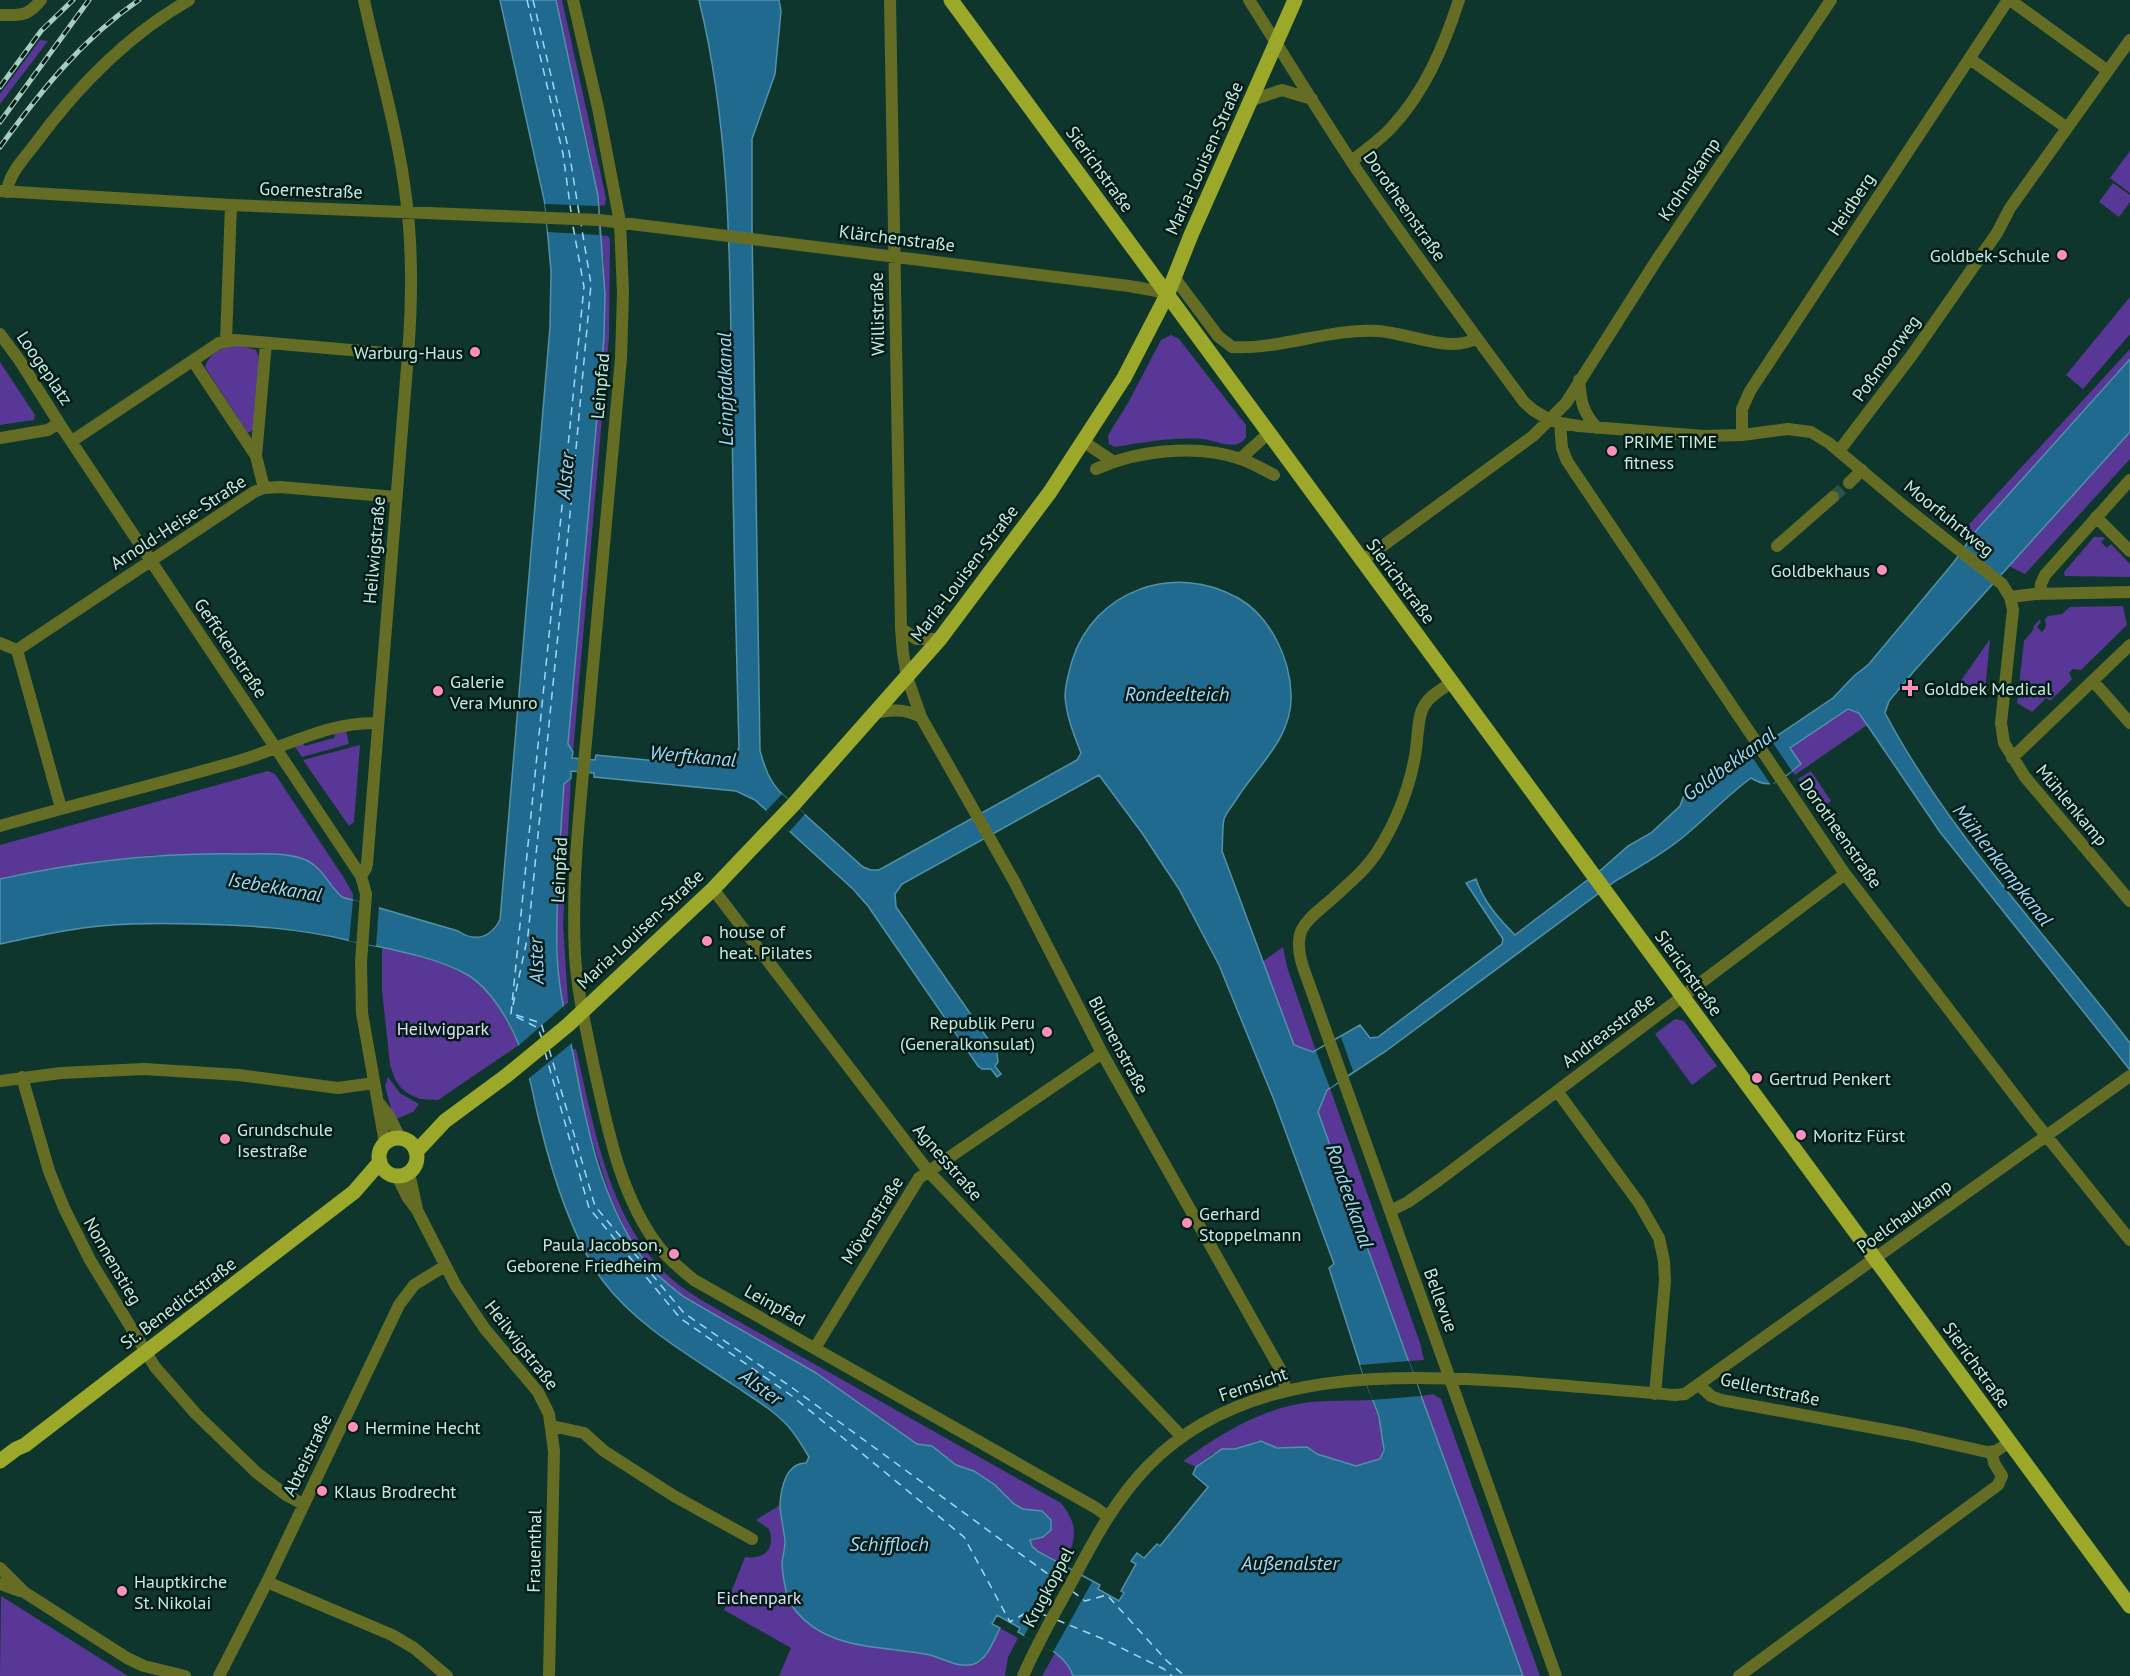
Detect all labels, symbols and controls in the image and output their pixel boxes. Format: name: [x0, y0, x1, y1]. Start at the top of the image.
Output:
street label: Maria-Louisen-Straße: [1160, 78, 1248, 238]
street label: Sierichstraße: [1061, 121, 1139, 217]
street label: Krohnskamp: [1653, 133, 1725, 225]
street label: Dorotheenstraße: [1358, 146, 1452, 266]
street label: Heidberg: [1822, 168, 1880, 240]
street label: Goernestraße: [259, 177, 363, 203]
street label: Klärchenstraße: [838, 219, 956, 257]
place label: Goldbek-Schule: [1930, 244, 2050, 267]
marker: Goldbek-Schule: [2055, 248, 2069, 262]
street label: Willistraße: [865, 272, 889, 356]
street label: Poßmoorweg: [1847, 310, 1925, 406]
street label: Loogeplatz: [12, 327, 78, 409]
water label: Leinpfadkanal: [711, 331, 739, 446]
place label: Warburg-Haus: [354, 341, 463, 364]
marker: Warburg-Haus: [468, 345, 482, 359]
street label: Leinpfad: [586, 352, 614, 420]
place label: PRIME TIME fitness: [1624, 430, 1717, 474]
marker: PRIME TIME fitness: [1605, 444, 1619, 458]
water label: Alster: [550, 450, 580, 501]
street label: Arnold-Heise-Straße: [106, 470, 250, 574]
street label: Moorfuhrtweg: [1899, 475, 1999, 561]
street label: Heilwigstraße: [358, 495, 390, 605]
street label: Maria-Louisen-Straße: [905, 500, 1023, 646]
street label: Sierichstraße: [1361, 534, 1441, 628]
place label: Goldbekhaus: [1771, 559, 1870, 582]
marker: Goldbekhaus: [1875, 563, 1889, 577]
street label: Geffckenstraße: [189, 594, 273, 702]
place label: Galerie Vera Munro: [449, 670, 538, 714]
place label: Goldbek Medical: [1924, 677, 2052, 700]
marker: Goldbek Medical: [1901, 679, 1919, 697]
water label: Rondeelteich: [1125, 681, 1229, 707]
marker: Galerie Vera Munro: [431, 684, 445, 698]
water label: Goldbekkanal: [1677, 721, 1781, 807]
water label: Werftkanal: [649, 739, 738, 773]
street label: Mühlenkamp: [2031, 759, 2113, 851]
street label: Dorotheenstraße: [1794, 773, 1888, 893]
water label: Mühlenkampkanal: [1947, 799, 2059, 932]
street label: Leinpfad: [546, 836, 572, 904]
street label: Maria-Louisen-Straße: [572, 864, 708, 994]
water label: Isebekkanal: [226, 866, 325, 908]
place label: house of heat. Pilates: [719, 920, 812, 964]
street label: Sierichstraße: [1650, 925, 1728, 1021]
marker: house of heat. Pilates: [700, 934, 714, 948]
water label: Alster: [522, 936, 550, 986]
street label: Andreasstraße: [1557, 988, 1659, 1072]
street label: Blumenstraße: [1084, 992, 1154, 1098]
place label: Republik Peru (Generalkonsulat): [900, 1011, 1035, 1055]
park label: Heilwigpark: [397, 1017, 490, 1040]
marker: Republik Peru (Generalkonsulat): [1040, 1025, 1054, 1039]
place label: Gertrud Penkert: [1769, 1067, 1891, 1090]
marker: Gertrud Penkert: [1750, 1071, 1764, 1085]
place label: Grundschule Isestraße: [237, 1118, 333, 1162]
street label: Agnesstraße: [908, 1119, 988, 1205]
place label: Moritz Fürst: [1813, 1124, 1905, 1147]
marker: Moritz Fürst: [1794, 1128, 1808, 1142]
marker: Grundschule Isestraße: [218, 1132, 232, 1146]
water label: Rondeelkanal: [1320, 1140, 1380, 1252]
street label: Mövenstraße: [836, 1172, 908, 1268]
street label: Poelchaukamp: [1852, 1174, 1956, 1258]
place label: Gerhard Stoppelmann: [1199, 1202, 1301, 1246]
street label: Nonnenstieg: [79, 1213, 147, 1309]
marker: Gerhard Stoppelmann: [1180, 1216, 1194, 1230]
place label: Paula Jacobson, Geborene Friedheim: [506, 1233, 662, 1277]
marker: Paula Jacobson, Geborene Friedheim: [667, 1247, 681, 1261]
street label: St. Benedictstraße: [116, 1252, 240, 1354]
street label: Bellevue: [1419, 1265, 1463, 1335]
street label: Leinpfad: [741, 1279, 809, 1331]
street label: Heilwigstraße: [480, 1296, 564, 1394]
street label: Sierichstraße: [1938, 1317, 2016, 1413]
water label: Alster: [734, 1362, 789, 1412]
street label: Fernsicht: [1216, 1362, 1290, 1406]
street label: Gellertstraße: [1718, 1367, 1822, 1411]
street label: Abteistraße: [277, 1410, 337, 1500]
place label: Hermine Hecht: [365, 1416, 481, 1439]
marker: Hermine Hecht: [346, 1420, 360, 1434]
place label: Klaus Brodrecht: [334, 1480, 456, 1503]
marker: Klaus Brodrecht: [315, 1484, 329, 1498]
street label: Frauenthal: [522, 1508, 546, 1593]
water label: Schiffloch: [849, 1531, 929, 1557]
street label: Krugkoppel: [1017, 1542, 1079, 1631]
water label: Außenalster: [1240, 1550, 1340, 1576]
place label: Hauptkirche St. Nikolai: [134, 1570, 227, 1614]
marker: Hauptkirche St. Nikolai: [115, 1584, 129, 1598]
park label: Eichenpark: [717, 1586, 802, 1609]

